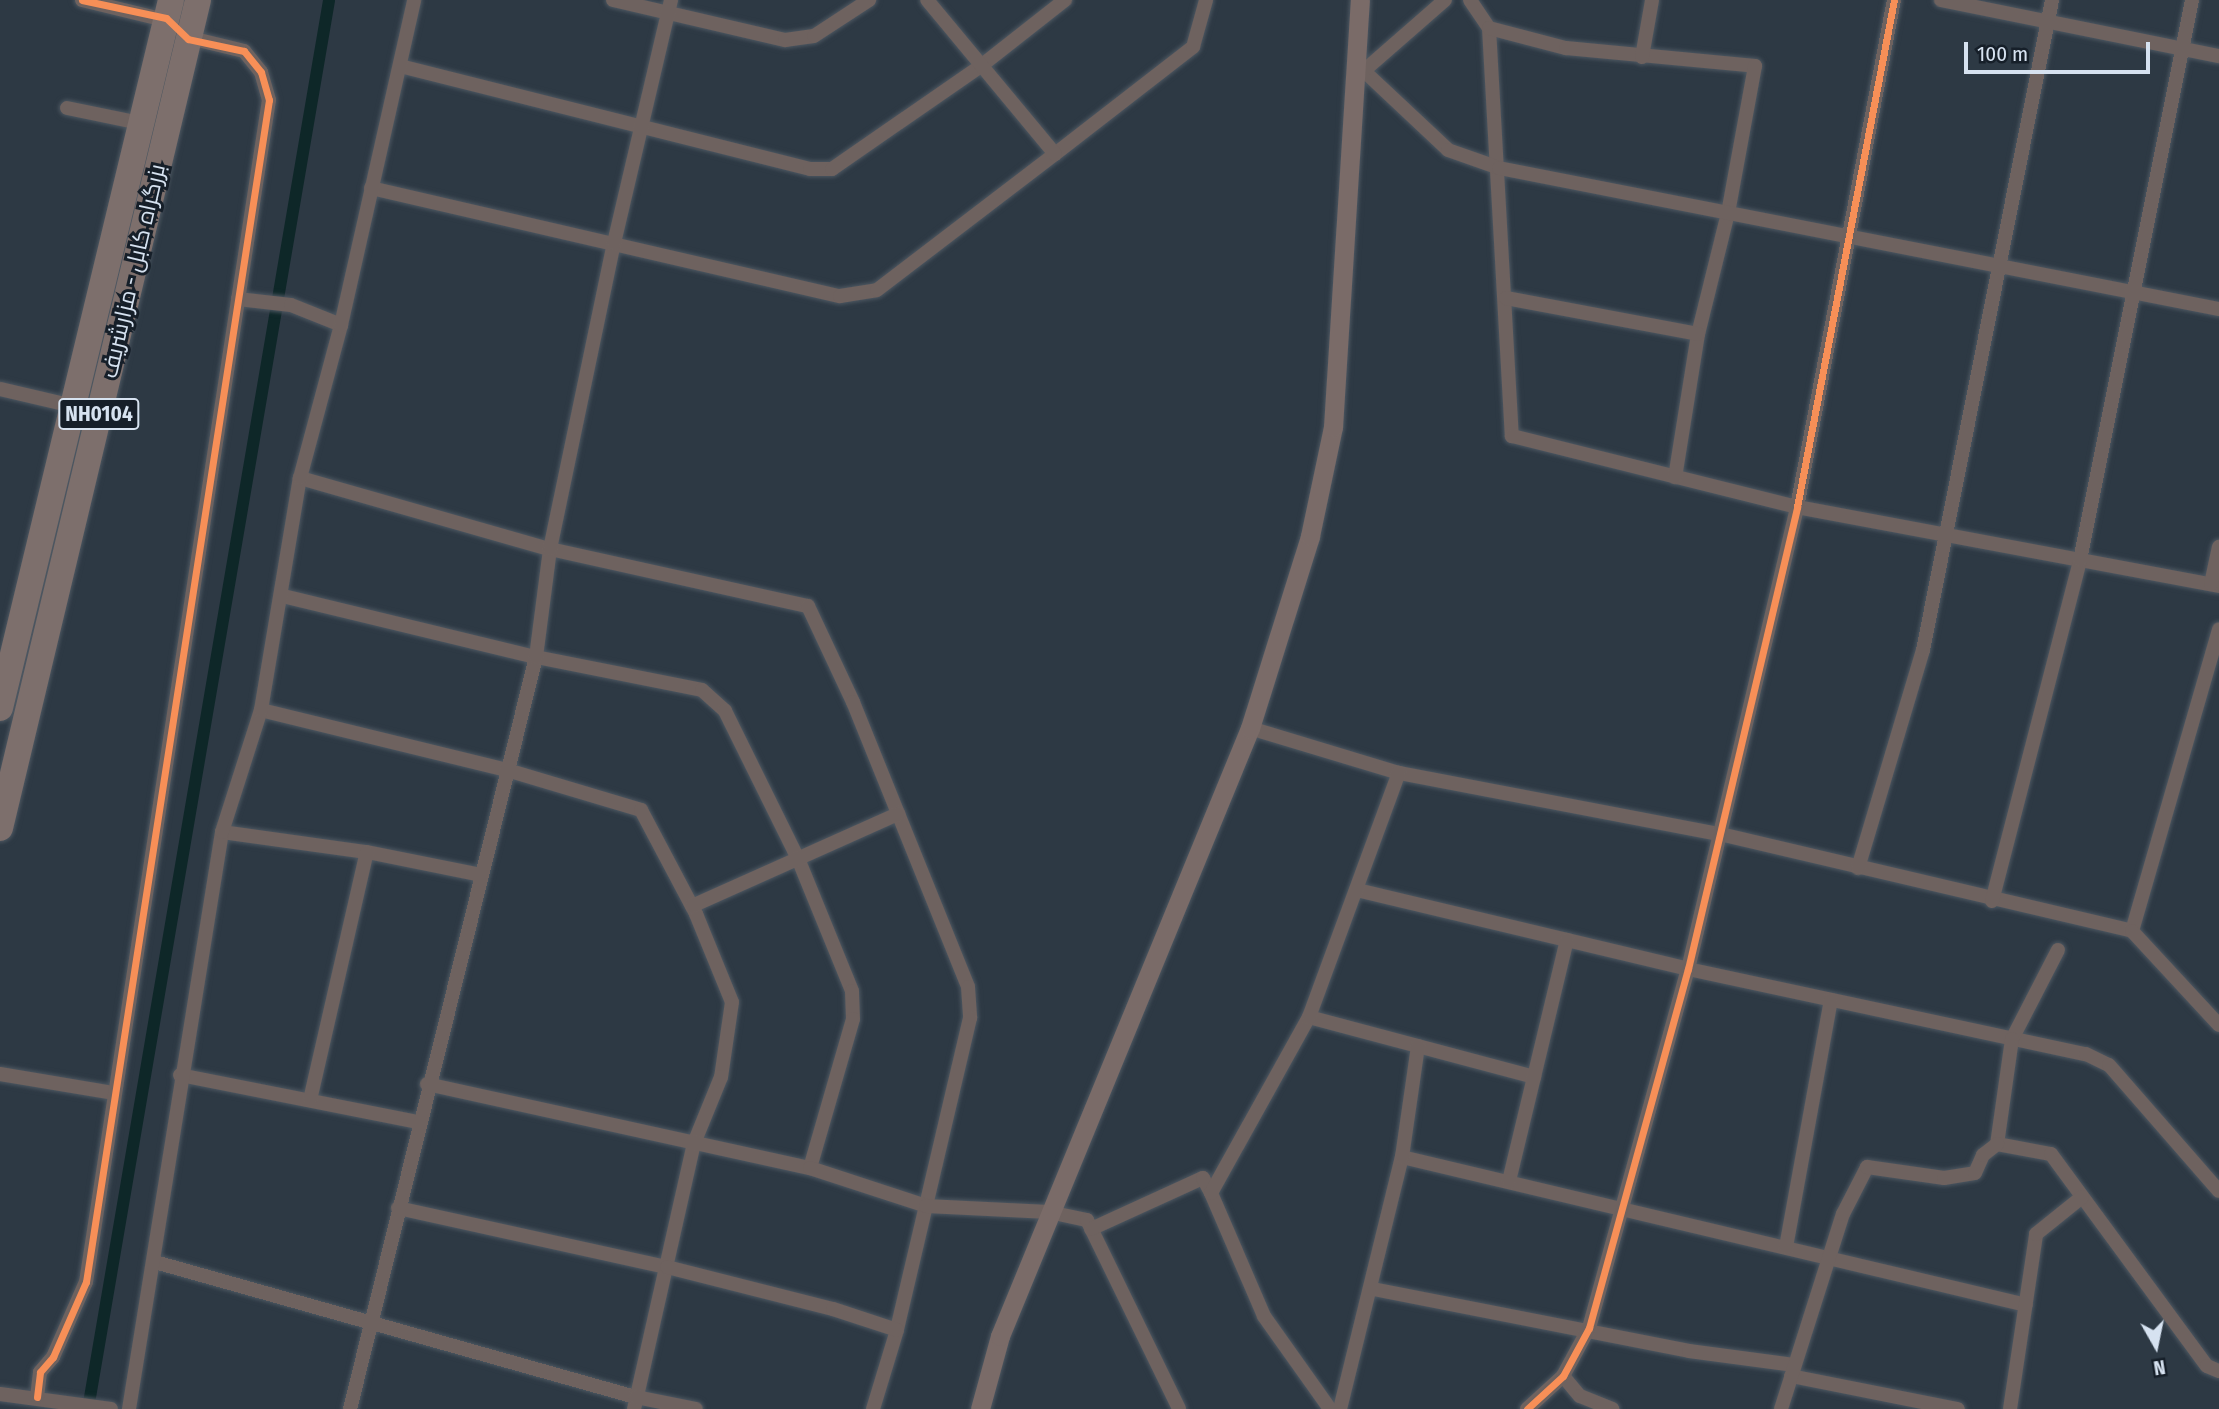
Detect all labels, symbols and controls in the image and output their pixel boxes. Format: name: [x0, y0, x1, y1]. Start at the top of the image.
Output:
scale bar: [1967, 28, 2152, 72]
text: 100 m: [1977, 41, 2028, 67]
street label: بزرگراه کابل - مزارشریف: [95, 161, 171, 381]
road number: NH0104: [57, 396, 141, 432]
north arrow: [2121, 1311, 2191, 1381]
text: N: [2152, 1355, 2167, 1379]

